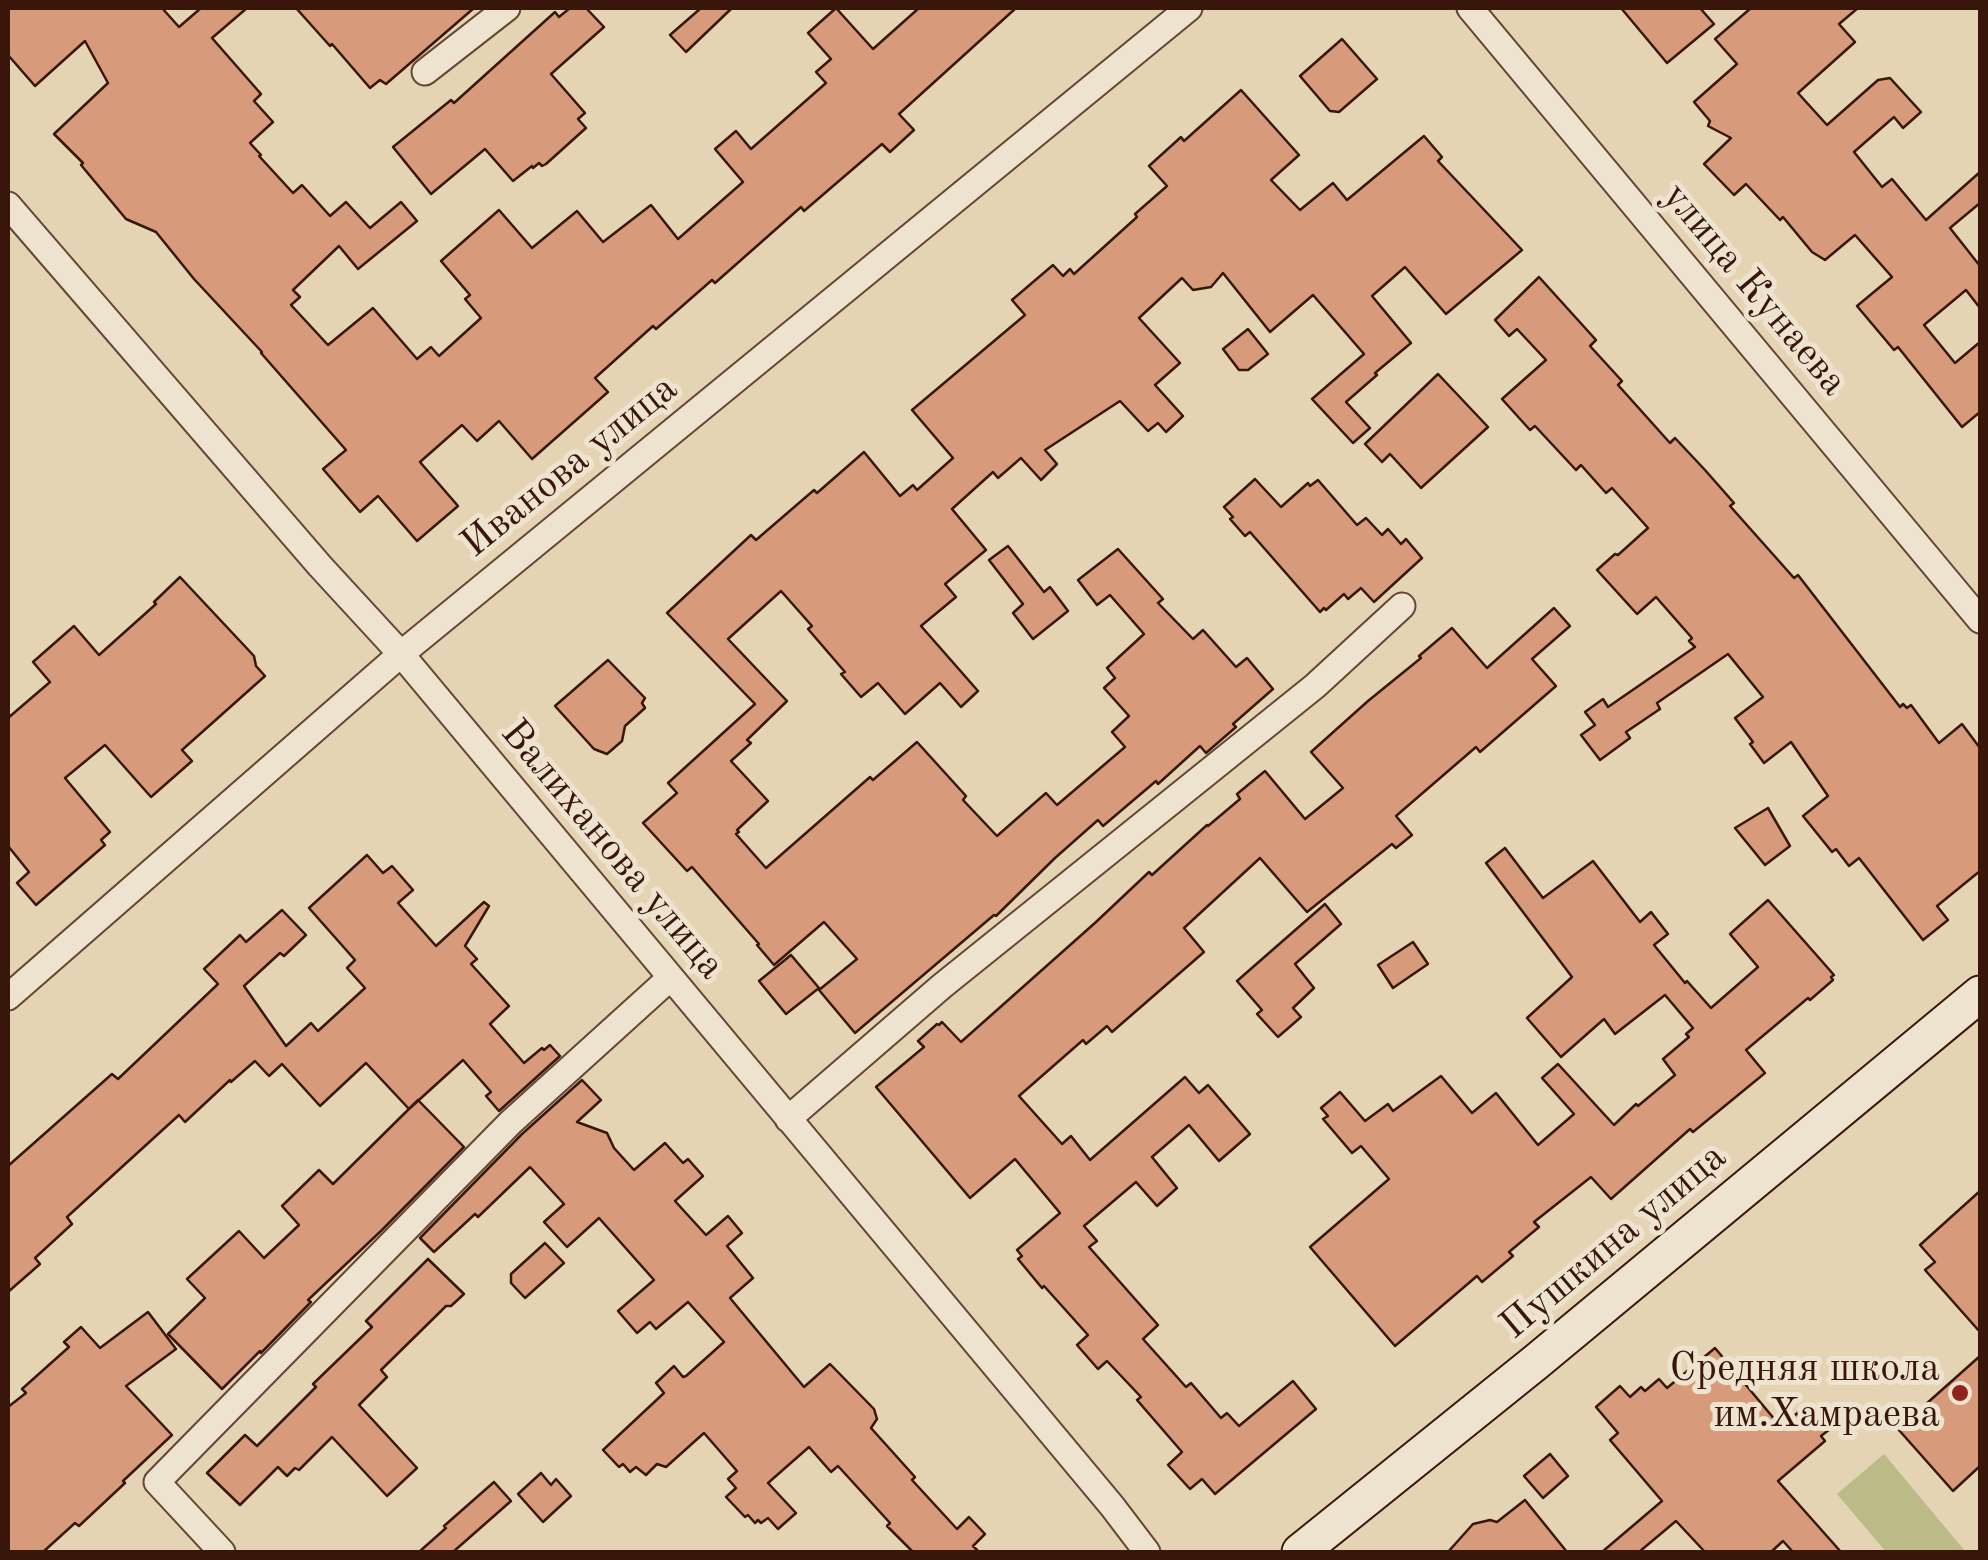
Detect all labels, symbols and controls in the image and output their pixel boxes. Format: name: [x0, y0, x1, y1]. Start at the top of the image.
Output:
street label: улица Кунаева: [1651, 174, 1857, 406]
street label: Иванова улица: [452, 365, 688, 569]
street label: Валиханова улица: [490, 711, 734, 989]
street label: Пушкина улица: [1491, 1134, 1737, 1350]
place label: Средняя школа им.Хамраева: [1669, 1346, 1940, 1440]
marker: Средняя школа им.Хамраева: [1949, 1382, 1971, 1404]

